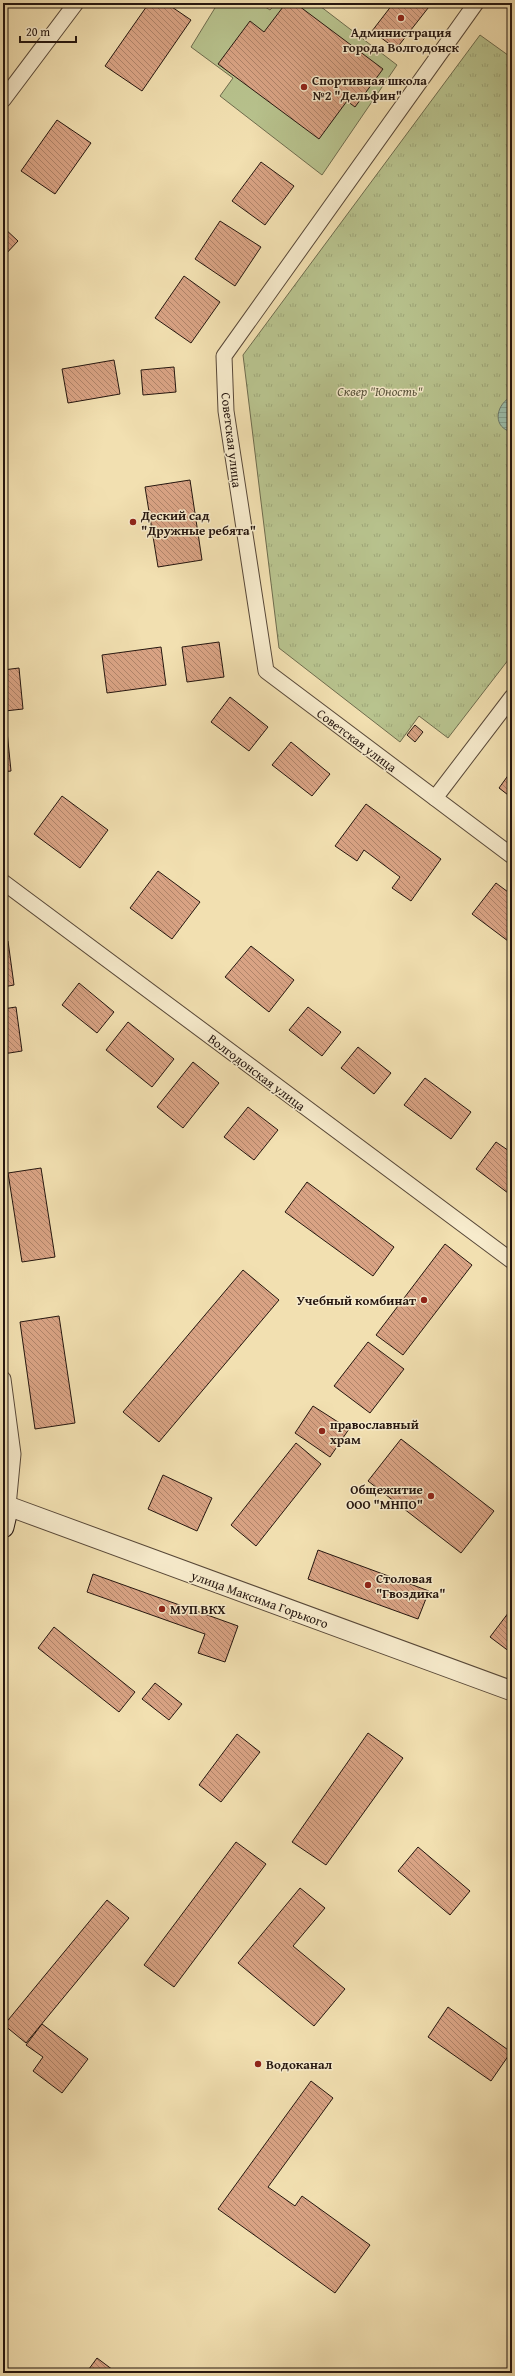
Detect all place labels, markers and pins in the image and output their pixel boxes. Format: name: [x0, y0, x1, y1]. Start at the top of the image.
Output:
marker: Администрация города Волгодонск: [396, 13, 406, 23]
place label: Администрация города Волгодонск: [343, 23, 460, 57]
place label: Спортивная школа №2 "Дельфин": [312, 71, 427, 105]
marker: Спортивная школа №2 "Дельфин": [299, 82, 309, 92]
place label: Деский сад "Дружные ребята": [140, 506, 256, 540]
marker: Деский сад "Дружные ребята": [128, 517, 138, 527]
place label: Учебный комбинат: [297, 1291, 416, 1310]
marker: Учебный комбинат: [419, 1295, 429, 1305]
place label: православный храм: [330, 1415, 419, 1449]
marker: православный храм: [317, 1426, 327, 1436]
place label: Общежитие ООО "МНПО": [346, 1480, 423, 1514]
marker: Общежитие ООО "МНПО": [426, 1491, 436, 1501]
place label: Столовая "Гвоздика": [376, 1569, 445, 1603]
marker: Столовая "Гвоздика": [363, 1580, 373, 1590]
place label: МУП ВКХ: [170, 1600, 226, 1619]
marker: МУП ВКХ: [157, 1604, 167, 1614]
place label: Водоканал: [266, 2055, 333, 2074]
marker: Водоканал: [253, 2059, 263, 2069]

